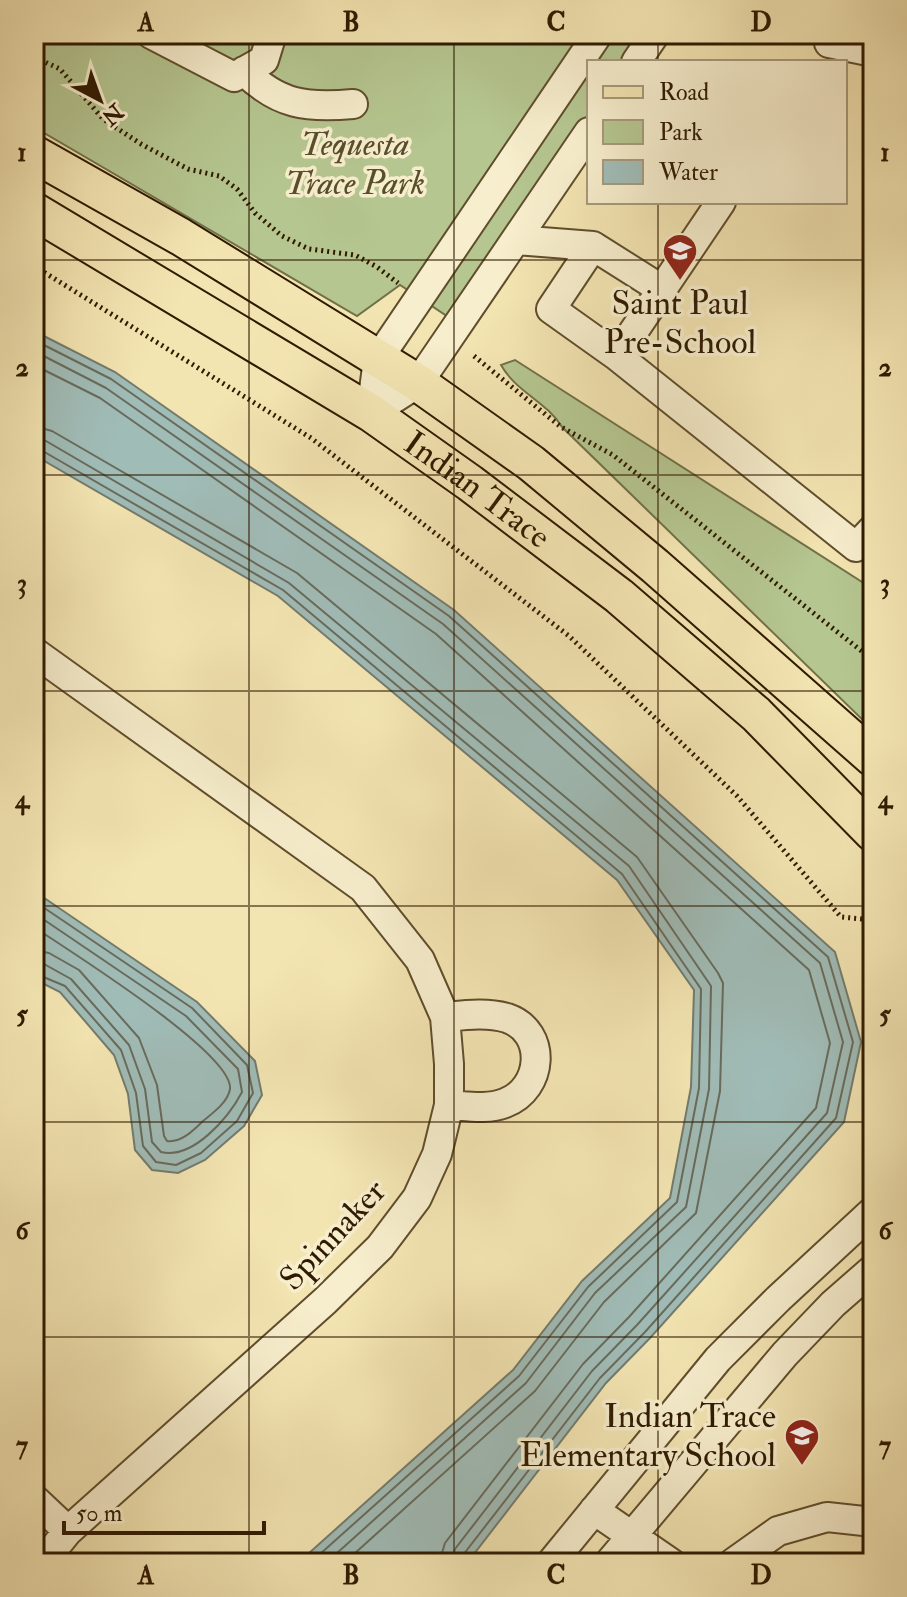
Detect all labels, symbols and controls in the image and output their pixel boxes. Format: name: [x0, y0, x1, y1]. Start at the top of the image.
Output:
text: A: [137, 7, 155, 39]
text: B: [342, 7, 360, 39]
text: C: [546, 7, 566, 39]
text: D: [750, 7, 772, 39]
north arrow: [60, 60, 140, 140]
legend: [587, 60, 847, 204]
text: Road: [659, 77, 709, 108]
text: N: [96, 97, 130, 132]
text: Park: [659, 117, 703, 148]
park label: Tequesta Trace Park: [285, 123, 425, 205]
text: 1: [17, 137, 27, 169]
text: 1: [880, 137, 890, 169]
text: Water: [658, 157, 718, 188]
school or university icon: Saint Paul Pre-School: [661, 232, 699, 282]
place label: Saint Paul Pre-School: [604, 282, 757, 364]
text: 2: [15, 352, 29, 384]
text: 2: [878, 352, 892, 384]
street label: Indian Trace: [395, 422, 559, 558]
text: 3: [17, 568, 27, 600]
text: 3: [880, 568, 890, 600]
text: 4: [14, 784, 31, 816]
text: 4: [877, 784, 894, 816]
text: 5: [16, 999, 28, 1031]
text: 5: [879, 999, 891, 1031]
street label: Spinnaker: [271, 1170, 396, 1300]
text: 6: [15, 1215, 30, 1247]
text: 6: [878, 1215, 893, 1247]
place label: Indian Trace Elementary School: [519, 1395, 776, 1477]
school or university icon: Indian Trace Elementary School: [783, 1417, 821, 1467]
text: 7: [16, 1430, 28, 1462]
text: 7: [879, 1430, 891, 1462]
scale bar: [64, 1485, 264, 1535]
text: 50 m: [76, 1498, 123, 1529]
text: A: [137, 1560, 155, 1592]
text: B: [342, 1560, 360, 1592]
text: C: [546, 1560, 566, 1592]
text: D: [750, 1560, 772, 1592]

